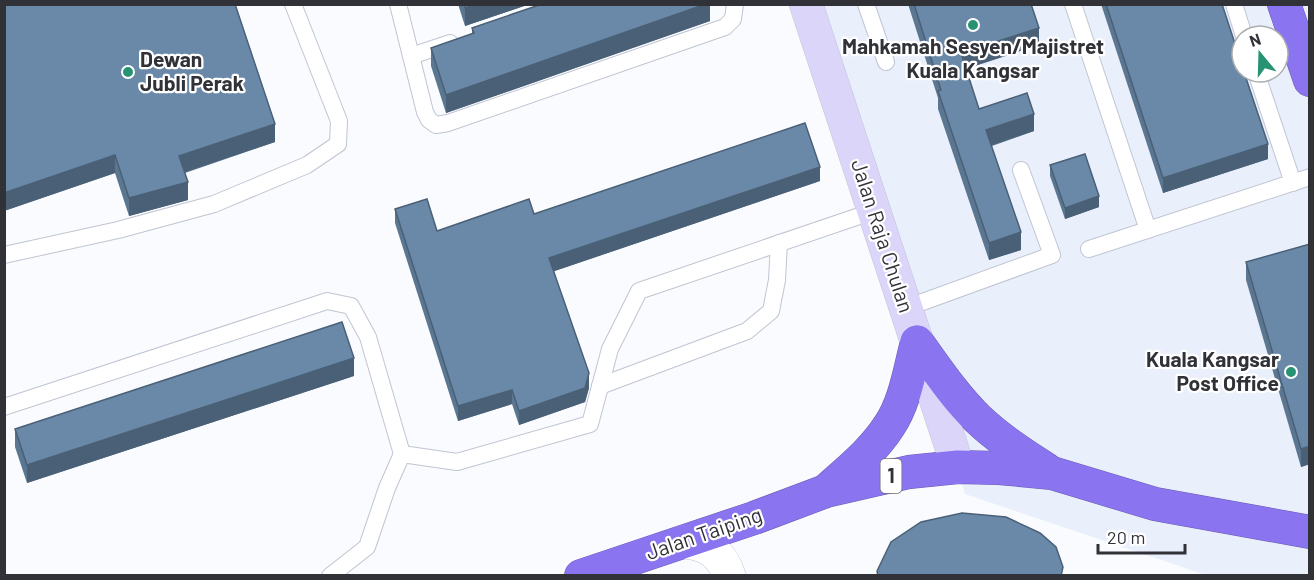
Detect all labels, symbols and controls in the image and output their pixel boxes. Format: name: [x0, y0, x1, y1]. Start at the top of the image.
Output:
marker: Mahkamah Sesyen/Majistret Kuala Kangsar: [966, 18, 980, 32]
north arrow: [1230, 24, 1290, 84]
text: N: [1247, 29, 1263, 50]
place label: Mahkamah Sesyen/Majistret Kuala Kangsar: [842, 33, 1104, 82]
place label: Dewan Jubli Perak: [140, 46, 244, 95]
marker: Dewan Jubli Perak: [121, 65, 135, 79]
street label: Jalan Raja Chulan: [847, 156, 920, 315]
place label: Kuala Kangsar Post Office: [1146, 346, 1279, 395]
marker: Kuala Kangsar Post Office: [1284, 365, 1298, 379]
road number: 1: [880, 459, 902, 493]
street label: Jalan Taiping: [642, 501, 765, 564]
scale bar: [1098, 517, 1185, 555]
text: 20 m: [1107, 526, 1145, 548]

